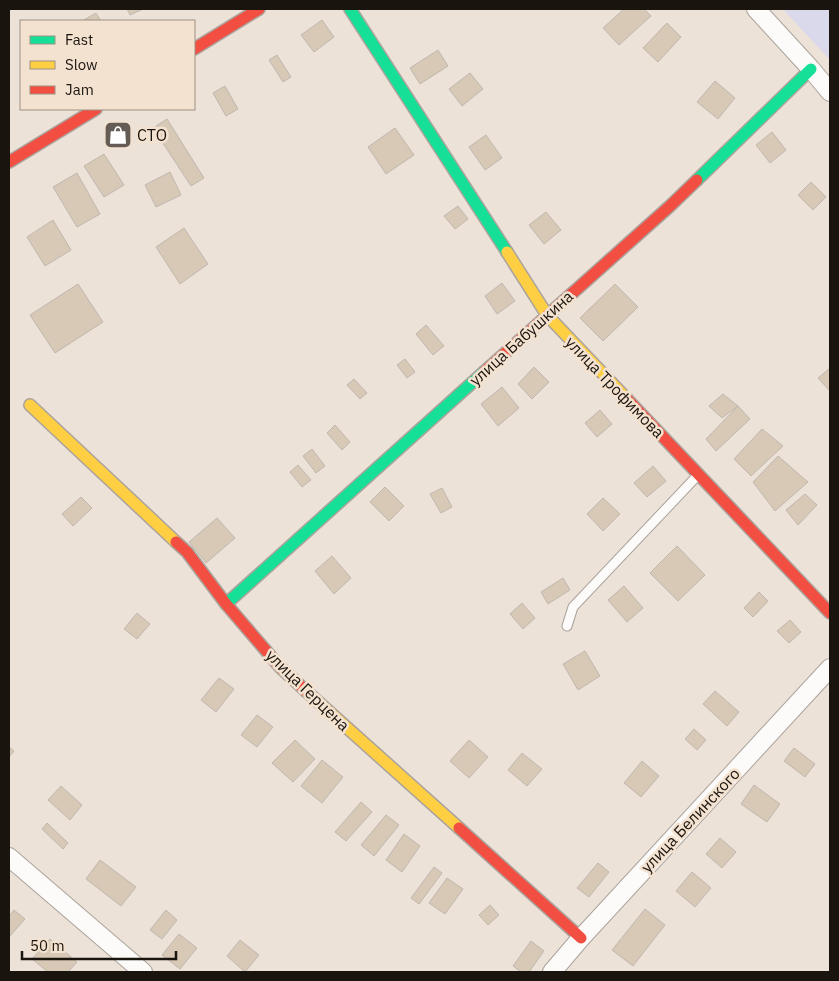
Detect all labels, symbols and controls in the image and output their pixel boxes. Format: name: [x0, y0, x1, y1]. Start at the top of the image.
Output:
legend: [20, 20, 195, 110]
text: Fast: [65, 30, 93, 49]
text: Slow: [65, 55, 98, 74]
text: Jam: [65, 80, 94, 99]
shop icon: СТО: [103, 120, 133, 150]
place label: СТО: [137, 125, 167, 145]
street label: улица Бабушкина: [465, 286, 577, 390]
street label: улица Трофимова: [561, 332, 669, 442]
street label: улица Герцена: [262, 645, 354, 735]
street label: улица Белинского: [636, 763, 744, 877]
scale bar: [22, 928, 176, 960]
text: 50 m: [30, 936, 65, 955]

